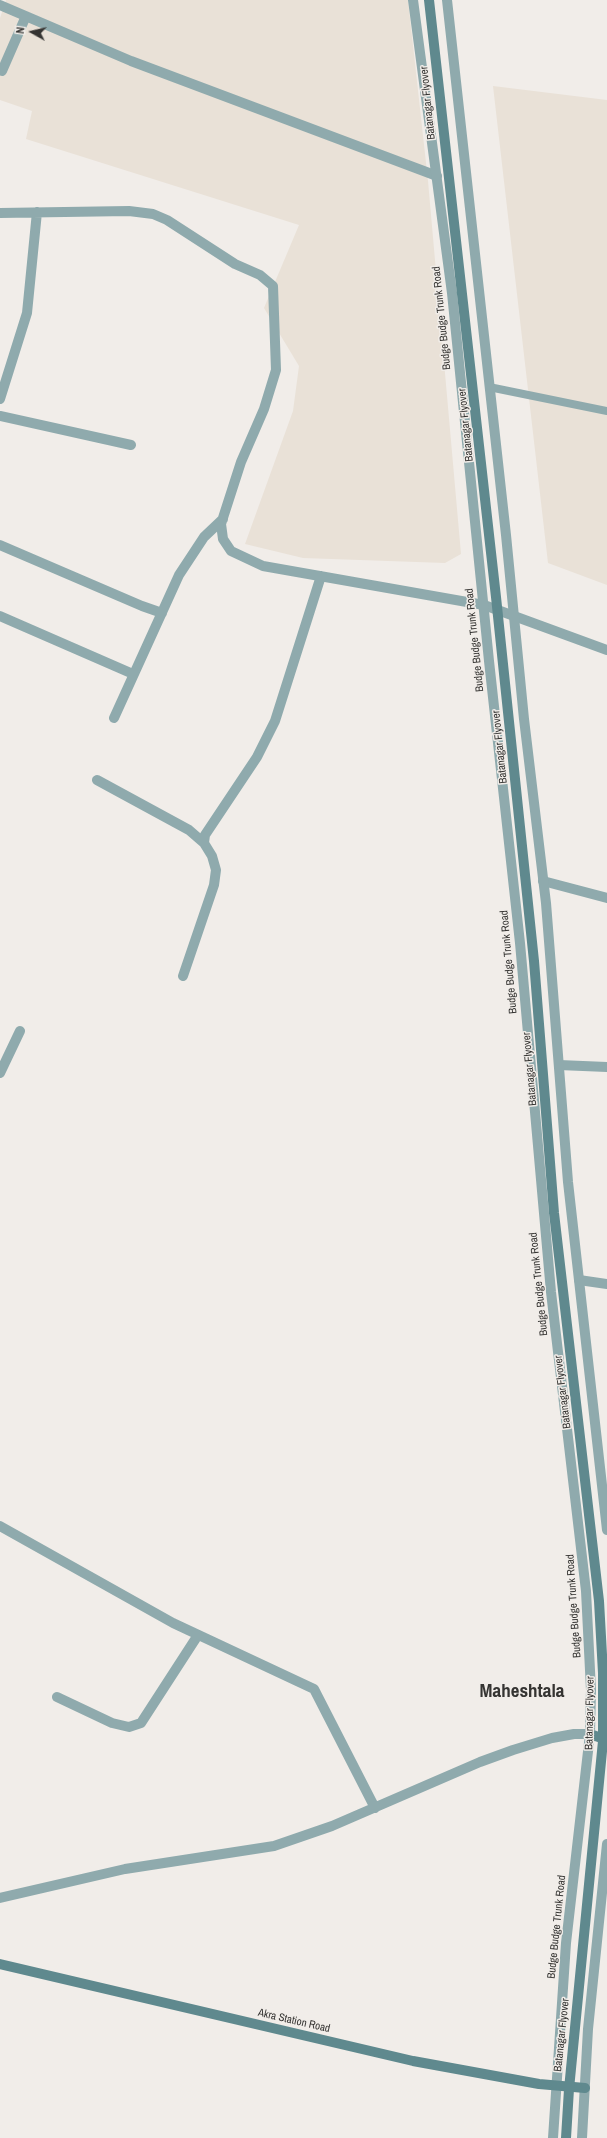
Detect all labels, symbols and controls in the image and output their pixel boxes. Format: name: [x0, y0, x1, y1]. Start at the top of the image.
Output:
north arrow: [12, 12, 52, 52]
text: N: [13, 26, 28, 35]
street label: Batanagar Flyover: [418, 66, 438, 140]
street label: Budge Budge Trunk Road: [430, 266, 454, 370]
street label: Batanagar Flyover: [456, 388, 476, 462]
street label: Budge Budge Trunk Road: [463, 588, 487, 692]
street label: Batanagar Flyover: [490, 710, 510, 784]
street label: Budge Budge Trunk Road: [498, 910, 520, 1014]
street label: Batanagar Flyover: [520, 1032, 540, 1106]
street label: Budge Budge Trunk Road: [527, 1232, 551, 1336]
street label: Batanagar Flyover: [552, 1355, 574, 1429]
street label: Budge Budge Trunk Road: [564, 1554, 584, 1658]
street label: Batanagar Flyover: [583, 1676, 597, 1750]
district label: Maheshtala: [480, 1681, 564, 1703]
street label: Budge Budge Trunk Road: [545, 1875, 569, 1979]
street label: Batanagar Flyover: [552, 1998, 572, 2072]
street label: Akra Station Road: [257, 2006, 331, 2036]

